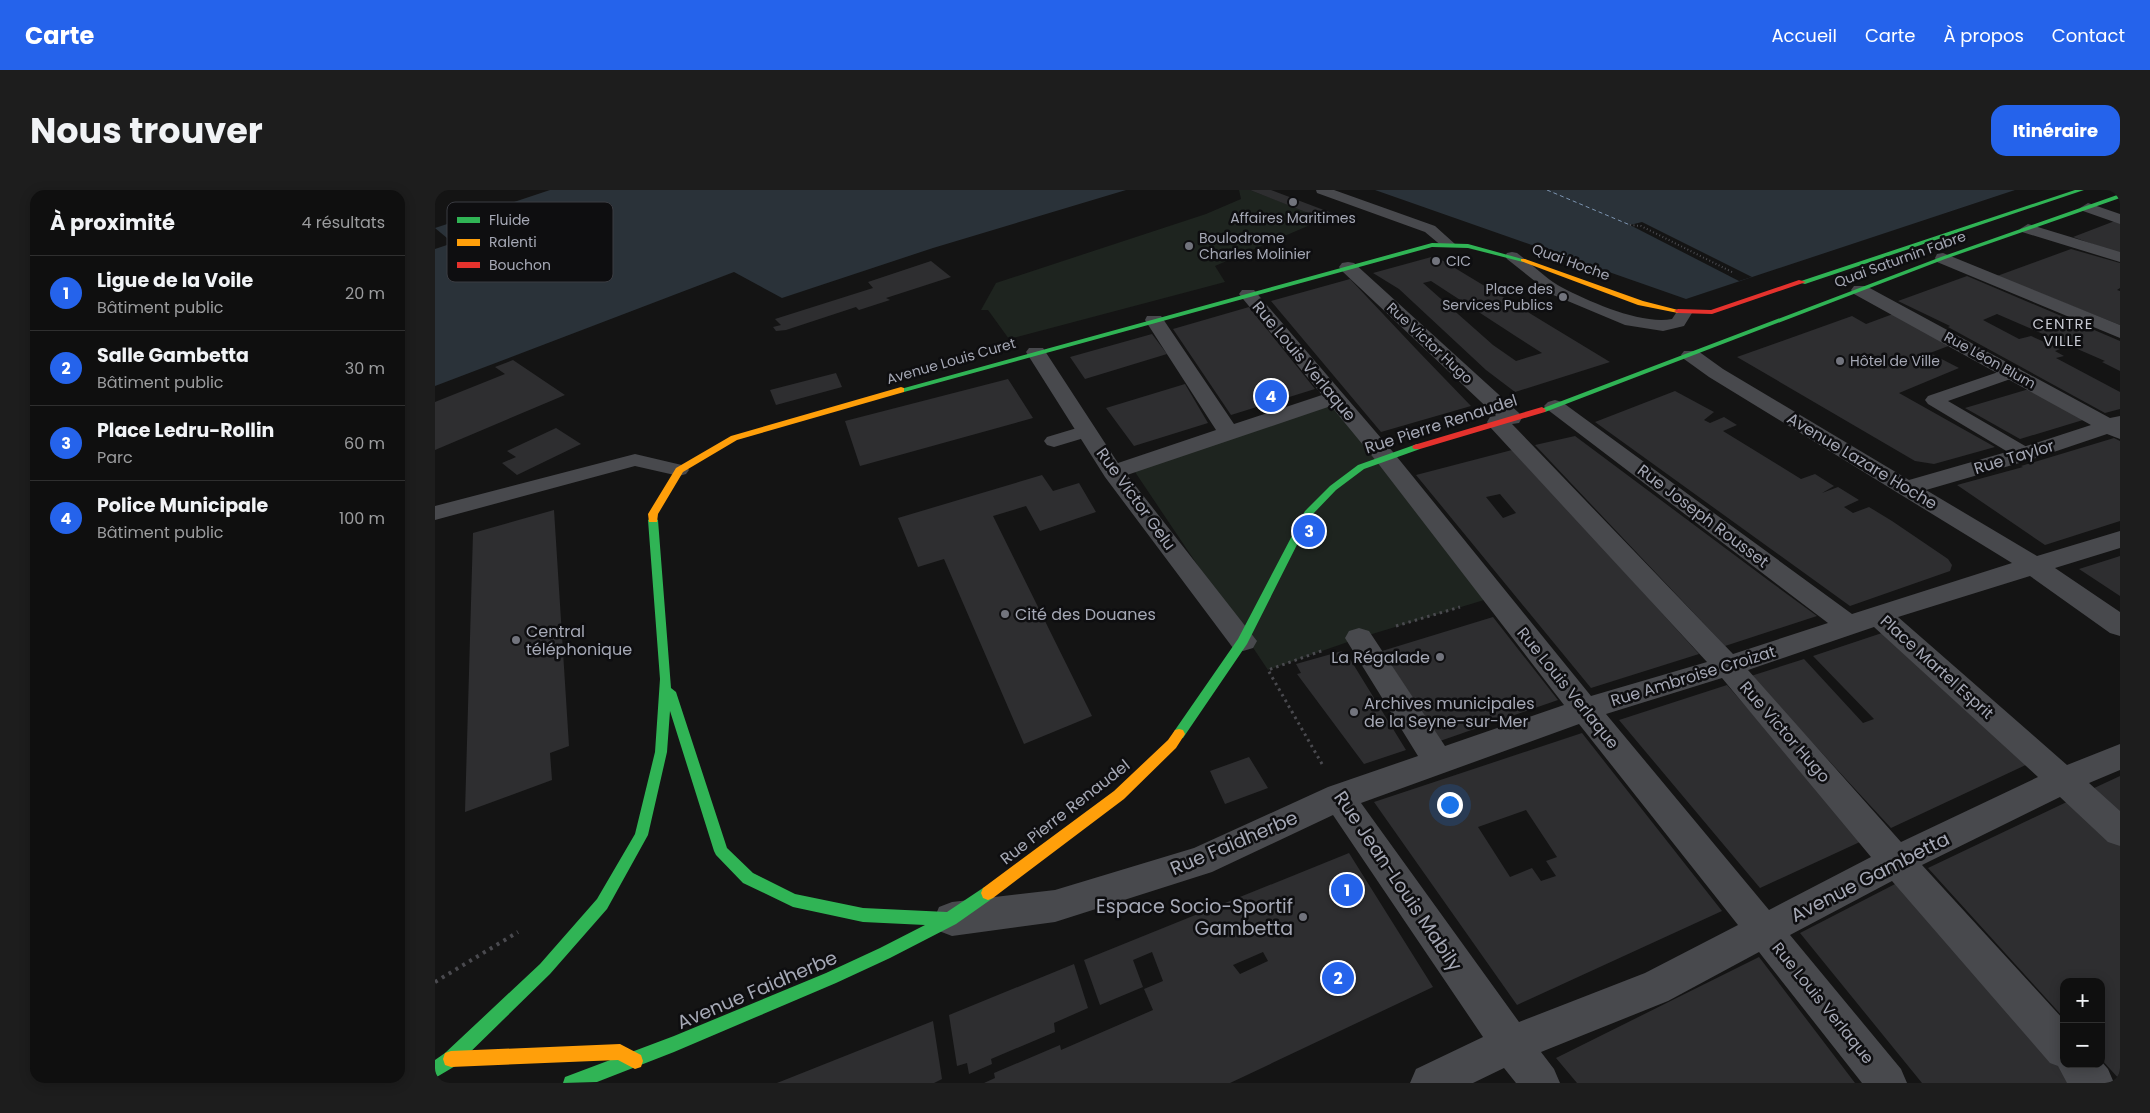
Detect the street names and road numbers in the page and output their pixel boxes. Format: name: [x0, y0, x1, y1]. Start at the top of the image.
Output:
street label: Quai Saturnin Fabre: [1831, 226, 1969, 292]
street label: Quai Hoche: [1529, 239, 1613, 285]
street label: Rue Louis Verlaque: [1247, 296, 1361, 426]
street label: Rue Victor Hugo: [1382, 298, 1478, 388]
street label: Rue Léon Blum: [1941, 327, 2039, 393]
street label: Avenue Louis Curet: [884, 333, 1018, 389]
street label: Rue Pierre Renaudel: [1362, 388, 1520, 460]
street label: Avenue Lazare Hoche: [1783, 407, 1941, 515]
street label: Rue Taylor: [1971, 434, 2057, 480]
street label: Rue Victor Gelu: [1091, 443, 1181, 555]
street label: Rue Joseph Rousset: [1633, 459, 1774, 573]
street label: Place Martel Esprit: [1875, 610, 1999, 724]
street label: Rue Louis Verlaque: [1512, 622, 1624, 754]
street label: Rue Ambroise Croizat: [1608, 640, 1778, 712]
street label: Rue Victor Hugo: [1735, 676, 1835, 788]
street label: Rue Pierre Renaudel: [995, 754, 1135, 870]
street label: Rue Jean-Louis Mabily: [1327, 785, 1469, 977]
street label: Rue Faidherbe: [1166, 804, 1302, 882]
street label: Avenue Gambetta: [1786, 825, 1954, 929]
street label: Rue Louis Verlaque: [1767, 937, 1879, 1069]
street label: Avenue Faidherbe: [673, 944, 841, 1036]

